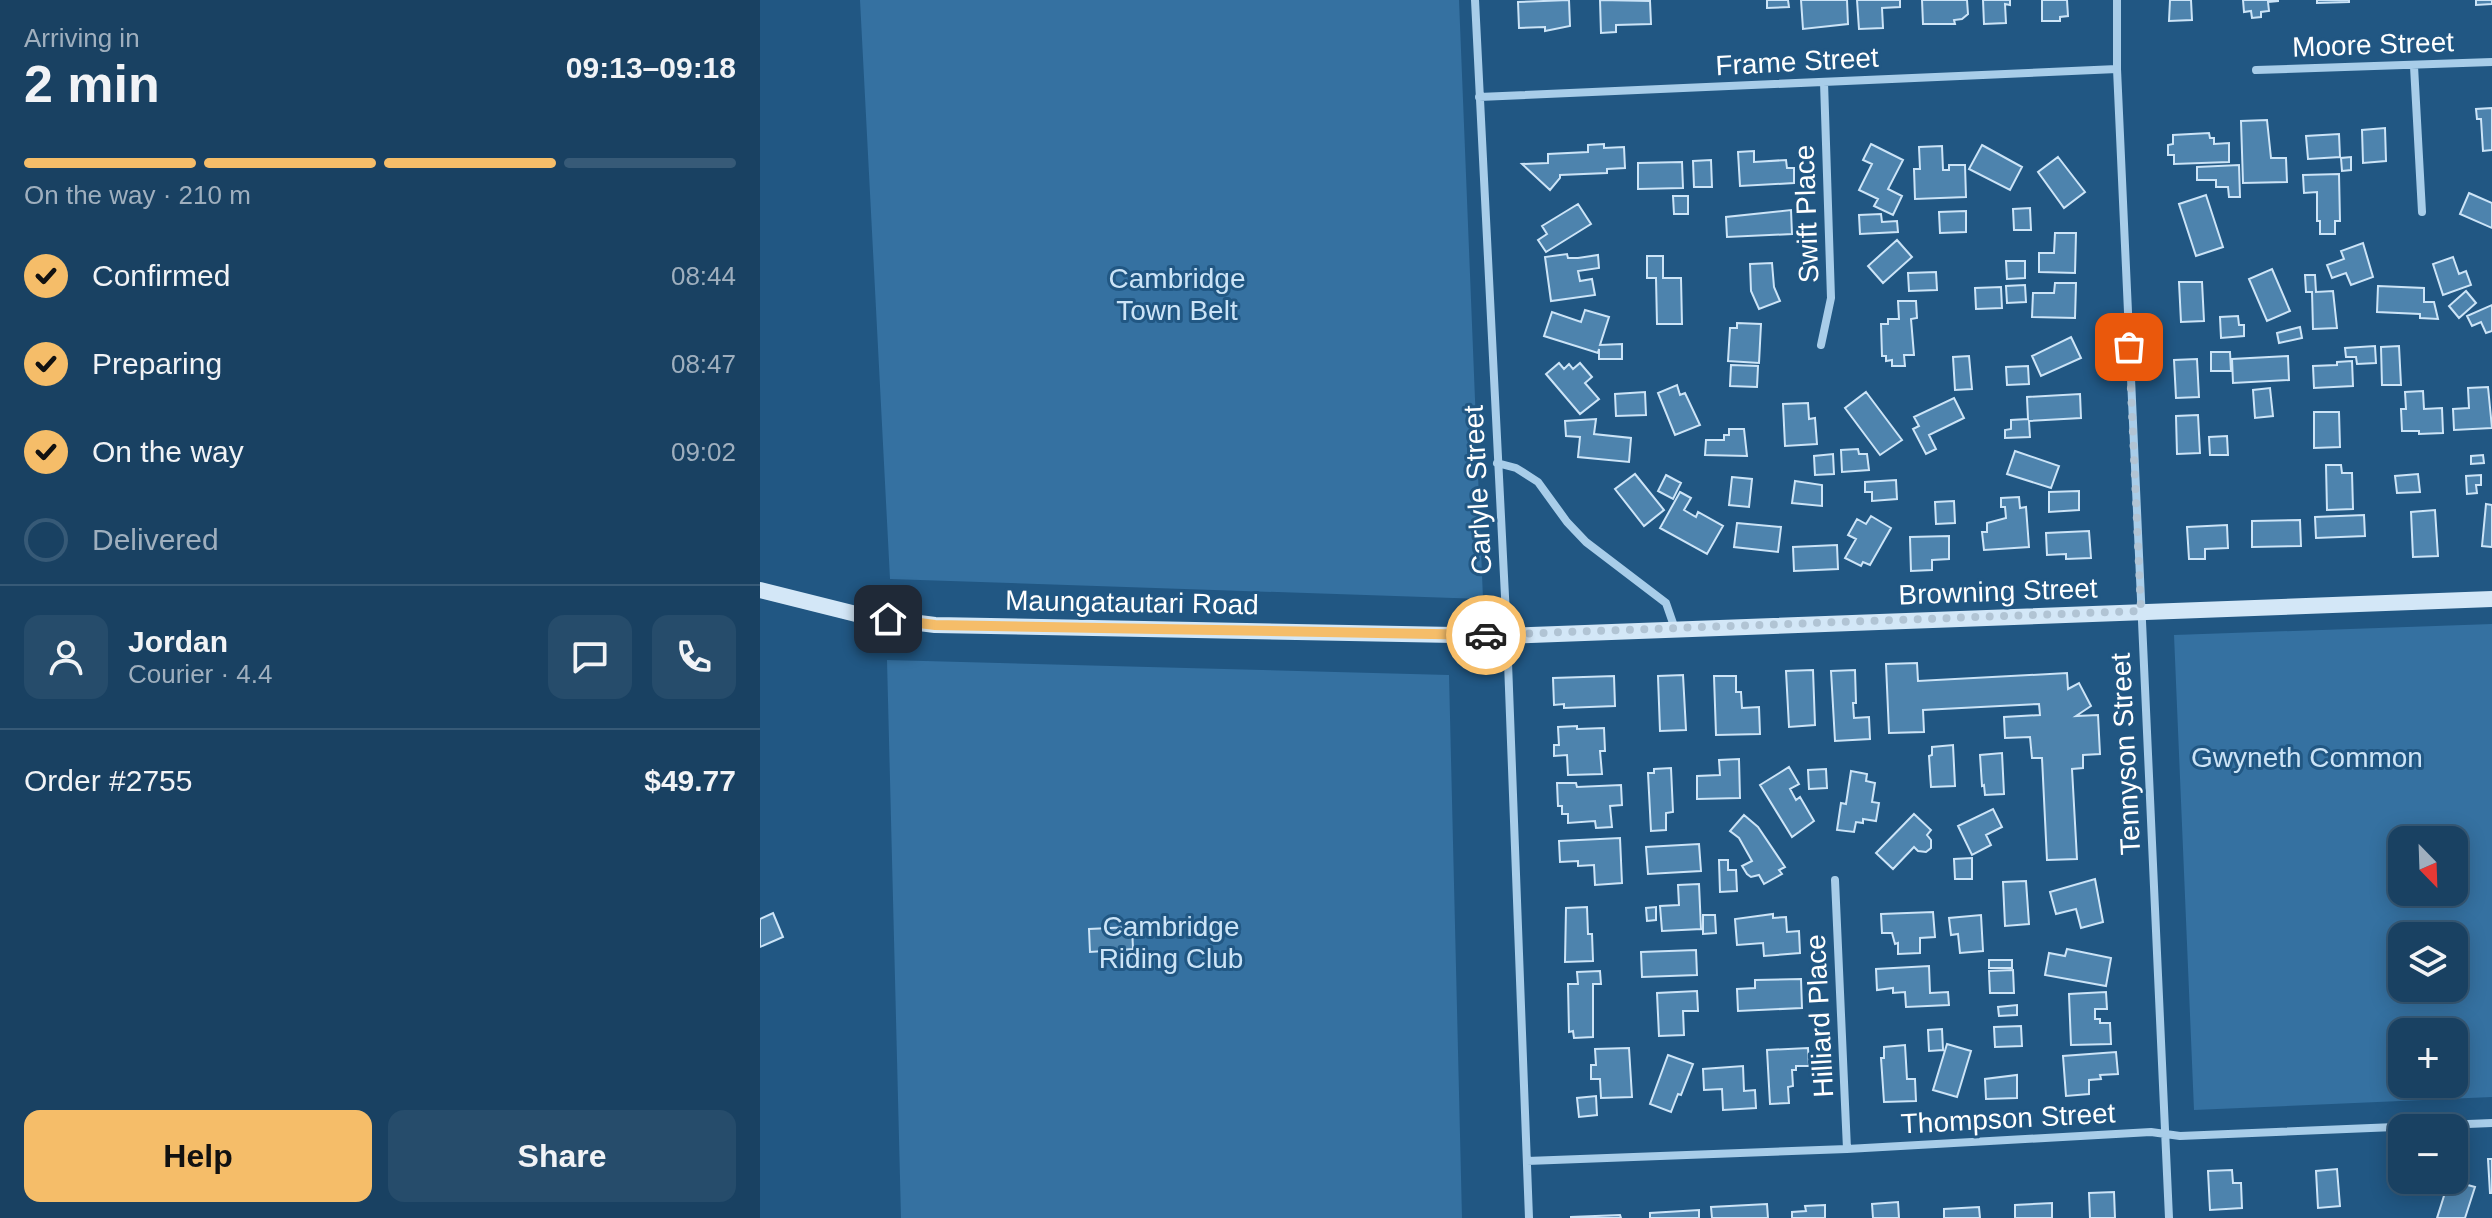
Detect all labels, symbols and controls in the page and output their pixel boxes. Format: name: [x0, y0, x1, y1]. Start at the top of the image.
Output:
text: Arriving in: [24, 23, 140, 53]
street label: Moore Street: [2292, 26, 2455, 63]
street label: Frame Street: [1715, 42, 1880, 81]
text: 09:13–09:18: [566, 51, 736, 84]
text: 2 min: [24, 55, 160, 113]
street label: Swift Place: [1789, 144, 1824, 284]
text: On the way · 210 m: [24, 180, 251, 210]
icon: check: [24, 254, 68, 298]
text: Confirmed: [92, 259, 230, 292]
text: 08:44: [671, 261, 736, 291]
park label: Cambridge Town Belt: [1109, 263, 1245, 326]
pin: [2095, 313, 2163, 381]
icon: bag: [2107, 325, 2151, 369]
icon: check: [24, 342, 68, 386]
text: Preparing: [92, 347, 222, 380]
text: 08:47: [671, 349, 736, 379]
street label: Carlyle Street: [1458, 404, 1497, 575]
icon: check: [24, 430, 68, 474]
text: On the way: [92, 435, 244, 468]
text: 09:02: [671, 437, 736, 467]
text: Delivered: [92, 523, 219, 556]
street label: Browning Street: [1898, 573, 2098, 610]
pin: [854, 585, 922, 653]
street label: Maungatautari Road: [1005, 585, 1259, 620]
courier: [1446, 595, 1526, 675]
icon: home: [866, 597, 910, 641]
icon: car: [1464, 613, 1508, 657]
button: person: [24, 615, 108, 699]
button: chat: [548, 615, 632, 699]
button: phone: [652, 615, 736, 699]
text: Jordan: [128, 625, 228, 658]
street label: Tennyson Street: [2105, 652, 2146, 856]
text: Courier · 4.4: [128, 659, 273, 689]
park label: Gwyneth Common: [2191, 742, 2423, 773]
text: Order #2755: [24, 764, 192, 797]
text: $49.77: [644, 764, 736, 797]
north arrow: [2388, 826, 2468, 906]
map controls: [2388, 826, 2468, 1194]
park label: Cambridge Riding Club: [1099, 911, 1243, 974]
button: layers: [2388, 922, 2468, 1002]
street label: Hilliard Place: [1800, 934, 1839, 1098]
button: +: [2388, 1018, 2468, 1098]
street label: Thompson Street: [1900, 1097, 2116, 1140]
button: Help: [24, 1110, 372, 1202]
button: Share: [388, 1110, 736, 1202]
button: −: [2388, 1114, 2468, 1194]

